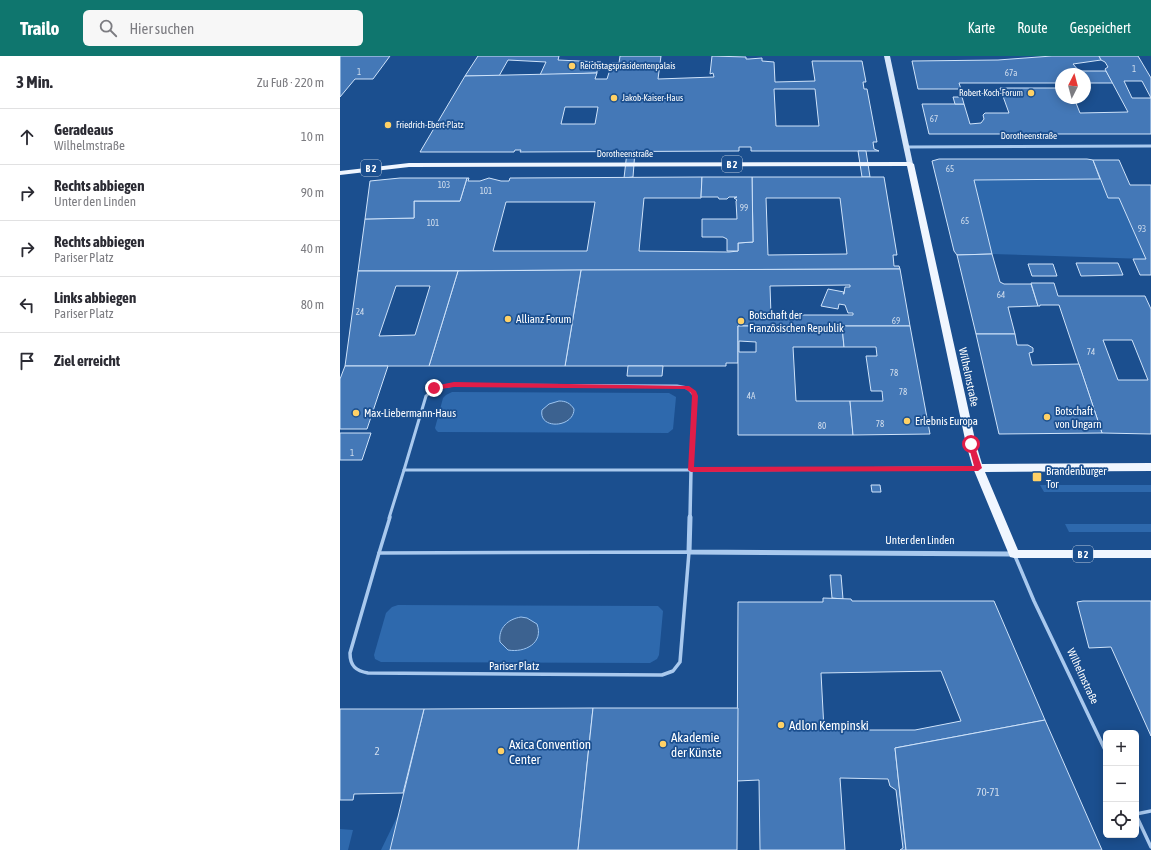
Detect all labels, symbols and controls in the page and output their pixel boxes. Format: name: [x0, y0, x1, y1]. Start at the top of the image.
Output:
search box: [83, 10, 363, 46]
text: Trailo: [20, 17, 59, 39]
icon: search: [97, 17, 119, 39]
text: Hier suchen: [129, 20, 194, 37]
text: Karte: [968, 20, 995, 36]
text: Route: [1017, 20, 1048, 36]
text: Gespeichert: [1070, 20, 1131, 36]
marker: Reichstagspräsidentenpalais: [567, 61, 577, 71]
place label: Reichstagspräsidentenpalais: [580, 61, 675, 71]
house number: 1: [1132, 64, 1136, 74]
house number: 1: [357, 67, 361, 77]
house number: 67a: [1005, 68, 1017, 78]
north arrow: [1055, 68, 1091, 104]
text: 3 Min.: [16, 72, 53, 92]
text: Zu Fuß · 220 m: [257, 75, 324, 90]
place label: Robert-Koch-Forum: [959, 88, 1023, 98]
marker: Robert-Koch-Forum: [1026, 88, 1036, 98]
marker: Jakob-Kaiser-Haus: [609, 93, 619, 103]
place label: Jakob-Kaiser-Haus: [622, 93, 683, 103]
house number: 67: [930, 114, 938, 124]
marker: Friedrich-Ebert-Platz: [383, 120, 393, 130]
place label: Friedrich-Ebert-Platz: [396, 120, 464, 130]
text: Geradeaus: [54, 121, 113, 138]
icon: ahead: [16, 126, 38, 148]
text: 10 m: [301, 129, 324, 144]
street label: Dorotheenstraße: [1001, 131, 1057, 141]
text: Wilhelmstraße: [54, 138, 125, 153]
street label: Dorotheenstraße: [597, 149, 653, 159]
road number: B 2: [722, 156, 742, 172]
road number: B 2: [361, 160, 381, 176]
house number: 65: [946, 164, 954, 174]
text: Rechts abbiegen: [54, 177, 144, 194]
house number: 103: [438, 180, 450, 190]
icon: right: [16, 182, 38, 204]
text: 90 m: [301, 185, 324, 200]
house number: 101: [480, 186, 492, 196]
text: Unter den Linden: [54, 194, 136, 209]
house number: 99: [740, 203, 748, 213]
house number: 65: [961, 216, 969, 226]
house number: 101: [427, 218, 439, 228]
house number: 93: [1138, 224, 1146, 234]
text: Rechts abbiegen: [54, 233, 144, 250]
icon: right: [16, 238, 38, 260]
text: 40 m: [301, 241, 324, 256]
text: Pariser Platz: [54, 250, 113, 265]
text: Links abbiegen: [54, 289, 136, 306]
house number: 64: [997, 290, 1005, 300]
icon: left: [16, 294, 38, 316]
text: 80 m: [301, 297, 324, 312]
text: Pariser Platz: [54, 306, 113, 321]
house number: 24: [356, 307, 364, 317]
place label: Botschaft der Französischen Republik: [749, 309, 844, 334]
place label: Allianz Forum: [516, 313, 572, 325]
marker: Allianz Forum: [503, 314, 513, 324]
marker: Botschaft der Französischen Republik: [736, 316, 746, 326]
house number: 69: [892, 316, 900, 326]
street label: Wilhelmstraße: [957, 346, 981, 408]
house number: 74: [1087, 347, 1095, 357]
icon: arrive: [16, 350, 38, 372]
text: Ziel erreicht: [54, 352, 120, 369]
house number: 78: [890, 368, 898, 378]
route end: [425, 379, 443, 397]
house number: 78: [899, 387, 907, 397]
house number: 4A: [747, 391, 756, 401]
place label: Botschaft von Ungarn: [1055, 405, 1101, 430]
place label: Max-Liebermann-Haus: [364, 407, 456, 419]
marker: Max-Liebermann-Haus: [351, 408, 361, 418]
marker: Botschaft von Ungarn: [1042, 412, 1052, 422]
place label: Erlebnis Europa: [915, 415, 978, 427]
marker: Erlebnis Europa: [902, 416, 912, 426]
house number: 78: [876, 419, 884, 429]
house number: 80: [818, 421, 826, 431]
route start: [962, 435, 980, 453]
house number: 1: [350, 448, 354, 458]
place label: Brandenburger Tor: [1046, 465, 1107, 490]
marker: Brandenburger Tor: [1031, 471, 1043, 483]
street label: Unter den Linden: [885, 534, 955, 546]
road number: B 2: [1073, 546, 1093, 562]
street label: Wilhelmstraße: [1065, 646, 1101, 706]
street label: Pariser Platz: [489, 660, 539, 672]
place label: Adlon Kempinski: [789, 718, 869, 733]
marker: Adlon Kempinski: [776, 720, 786, 730]
place label: Akademie der Künste: [671, 730, 722, 760]
map controls: [1103, 730, 1139, 838]
button: +: [1103, 730, 1139, 766]
place label: Axica Convention Center: [509, 737, 591, 767]
marker: Akademie der Künste: [658, 739, 668, 749]
house number: 2: [374, 745, 380, 757]
marker: Axica Convention Center: [496, 746, 506, 756]
button: −: [1103, 766, 1139, 802]
house number: 70-71: [976, 786, 1000, 798]
button: locate: [1103, 802, 1139, 838]

